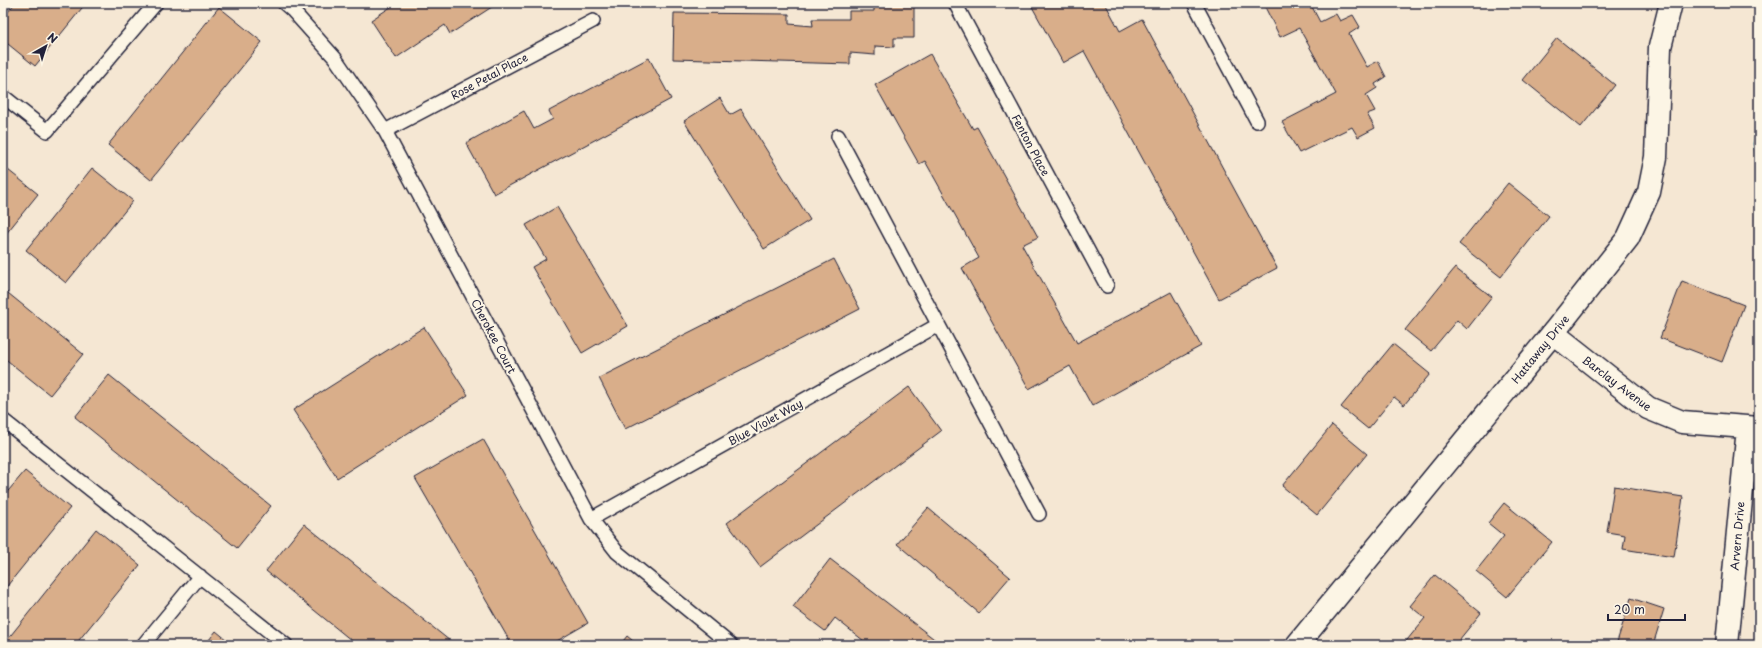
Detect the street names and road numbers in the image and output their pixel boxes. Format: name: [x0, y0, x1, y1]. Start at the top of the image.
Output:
street label: Rose Petal Place: [447, 48, 531, 104]
street label: Fenton Place: [1008, 111, 1054, 179]
street label: Cherokee Court: [467, 296, 521, 377]
street label: Hattaway Drive: [1507, 311, 1573, 387]
street label: Barclay Avenue: [1579, 351, 1655, 415]
street label: Blue Violet Way: [725, 394, 805, 450]
street label: Arvern Drive: [1726, 501, 1748, 571]

